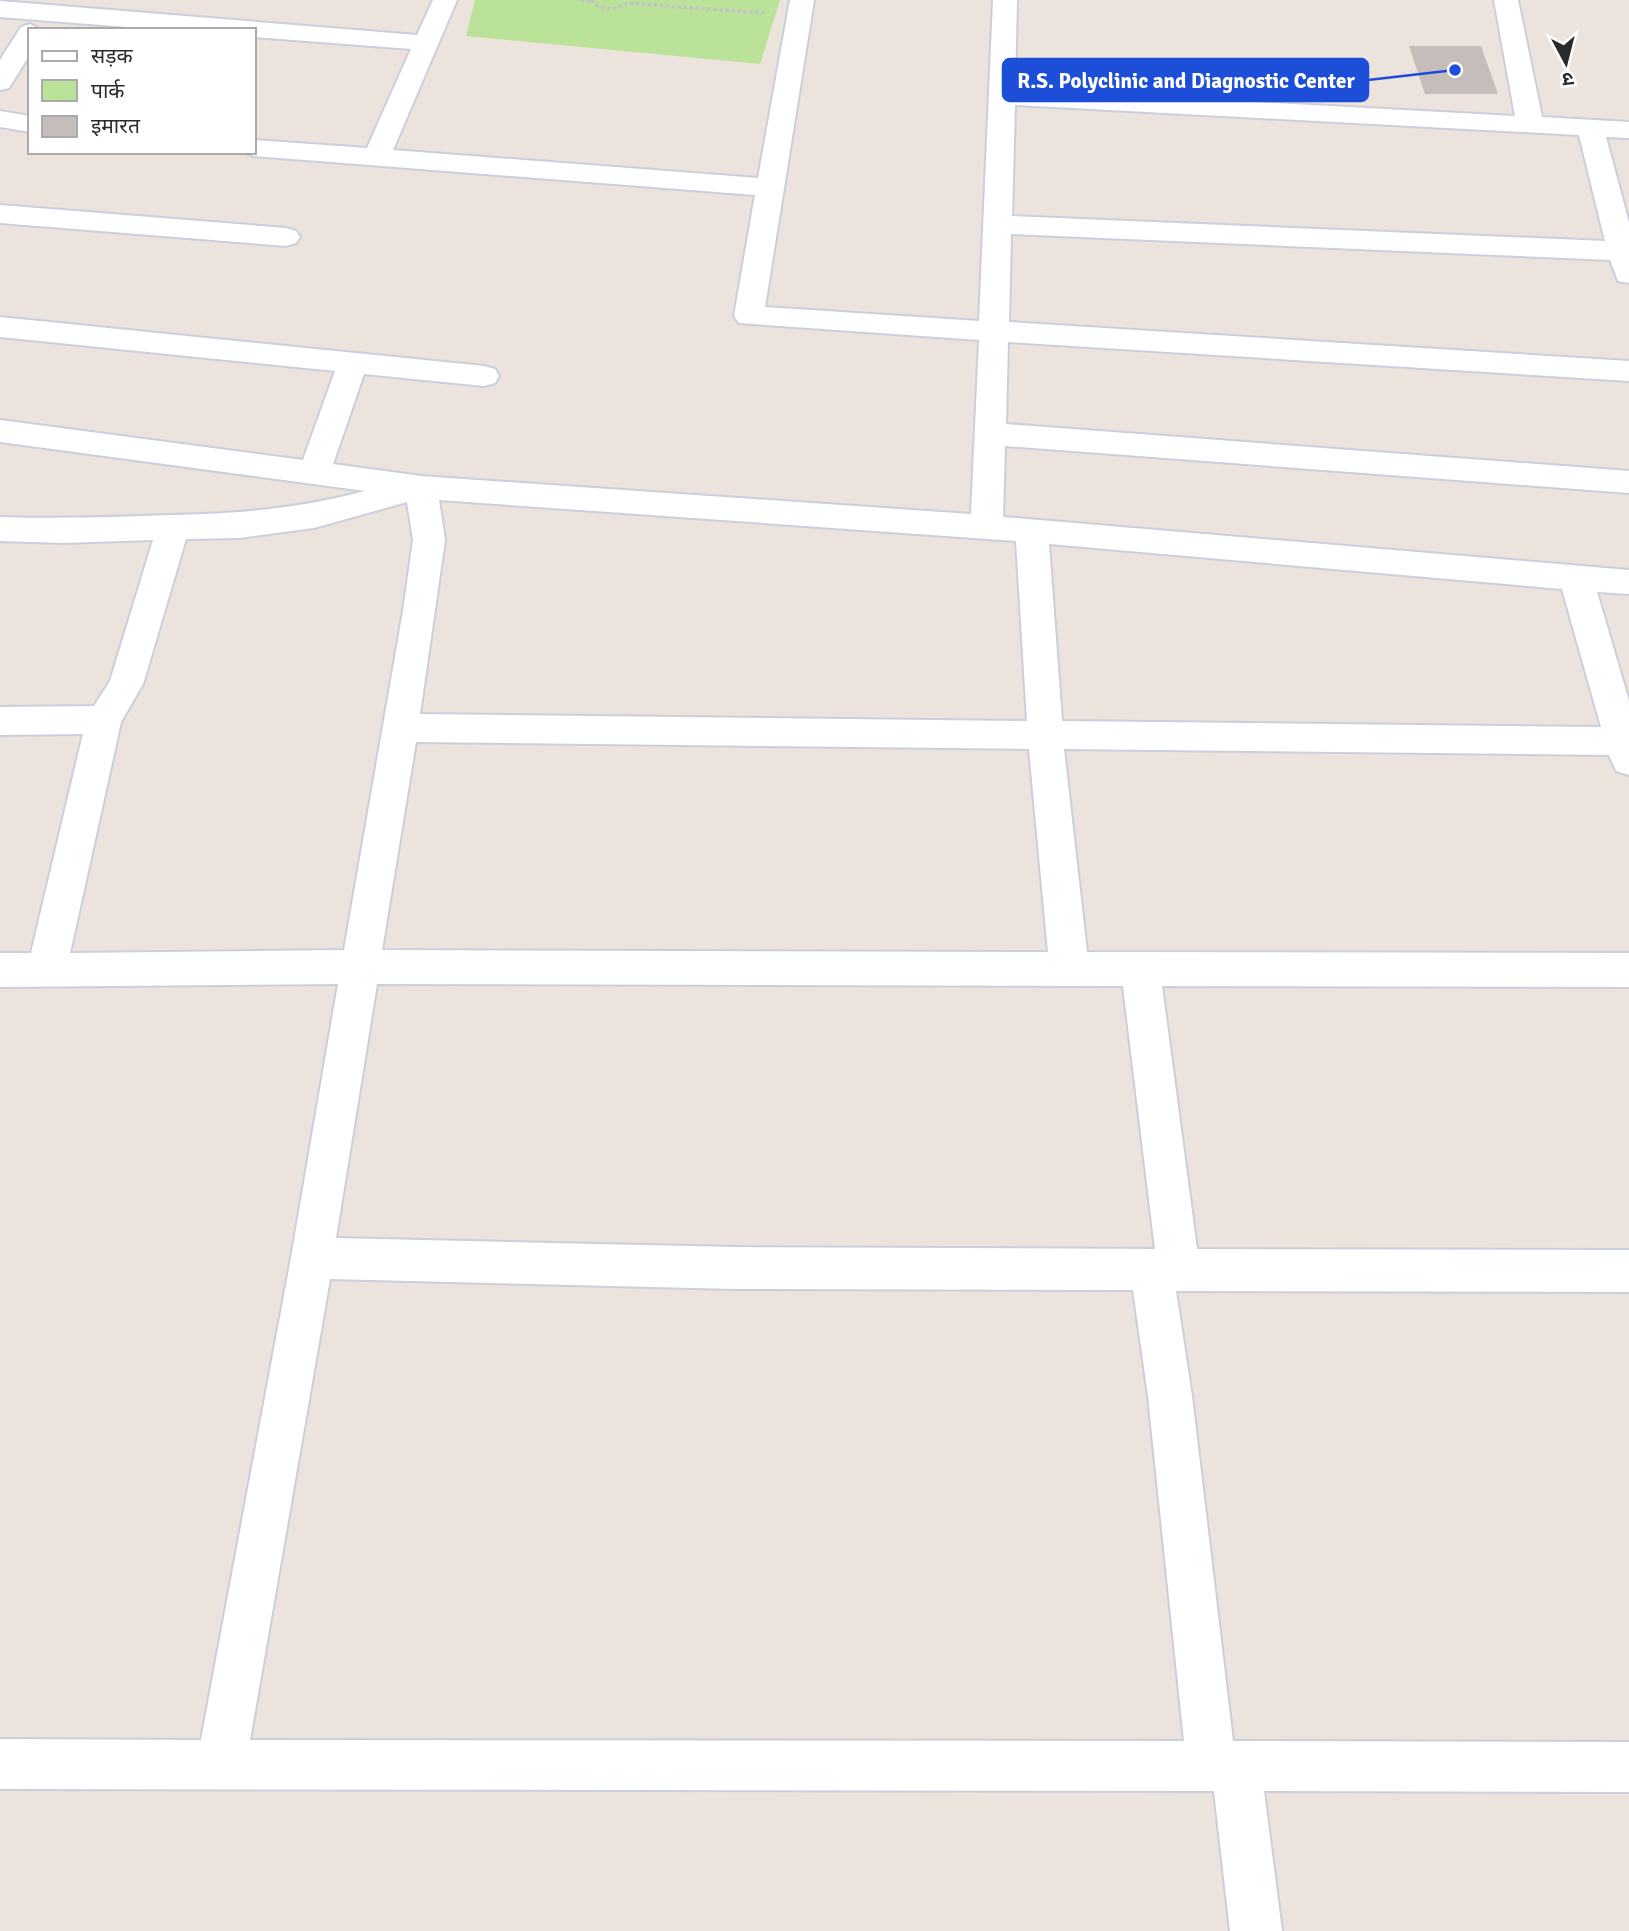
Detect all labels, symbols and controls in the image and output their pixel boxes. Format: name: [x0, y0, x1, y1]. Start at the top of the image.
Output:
legend: [28, 28, 256, 154]
north arrow: [1531, 28, 1601, 98]
text: सड़क: [91, 43, 133, 69]
callout: R.S. Polyclinic and Diagnostic Center: [1003, 59, 1368, 101]
text: उ: [1560, 66, 1575, 92]
text: R.S. Polyclinic and Diagnostic Center: [1017, 68, 1355, 94]
text: पार्क: [91, 78, 125, 104]
text: इमारत: [91, 113, 141, 139]

